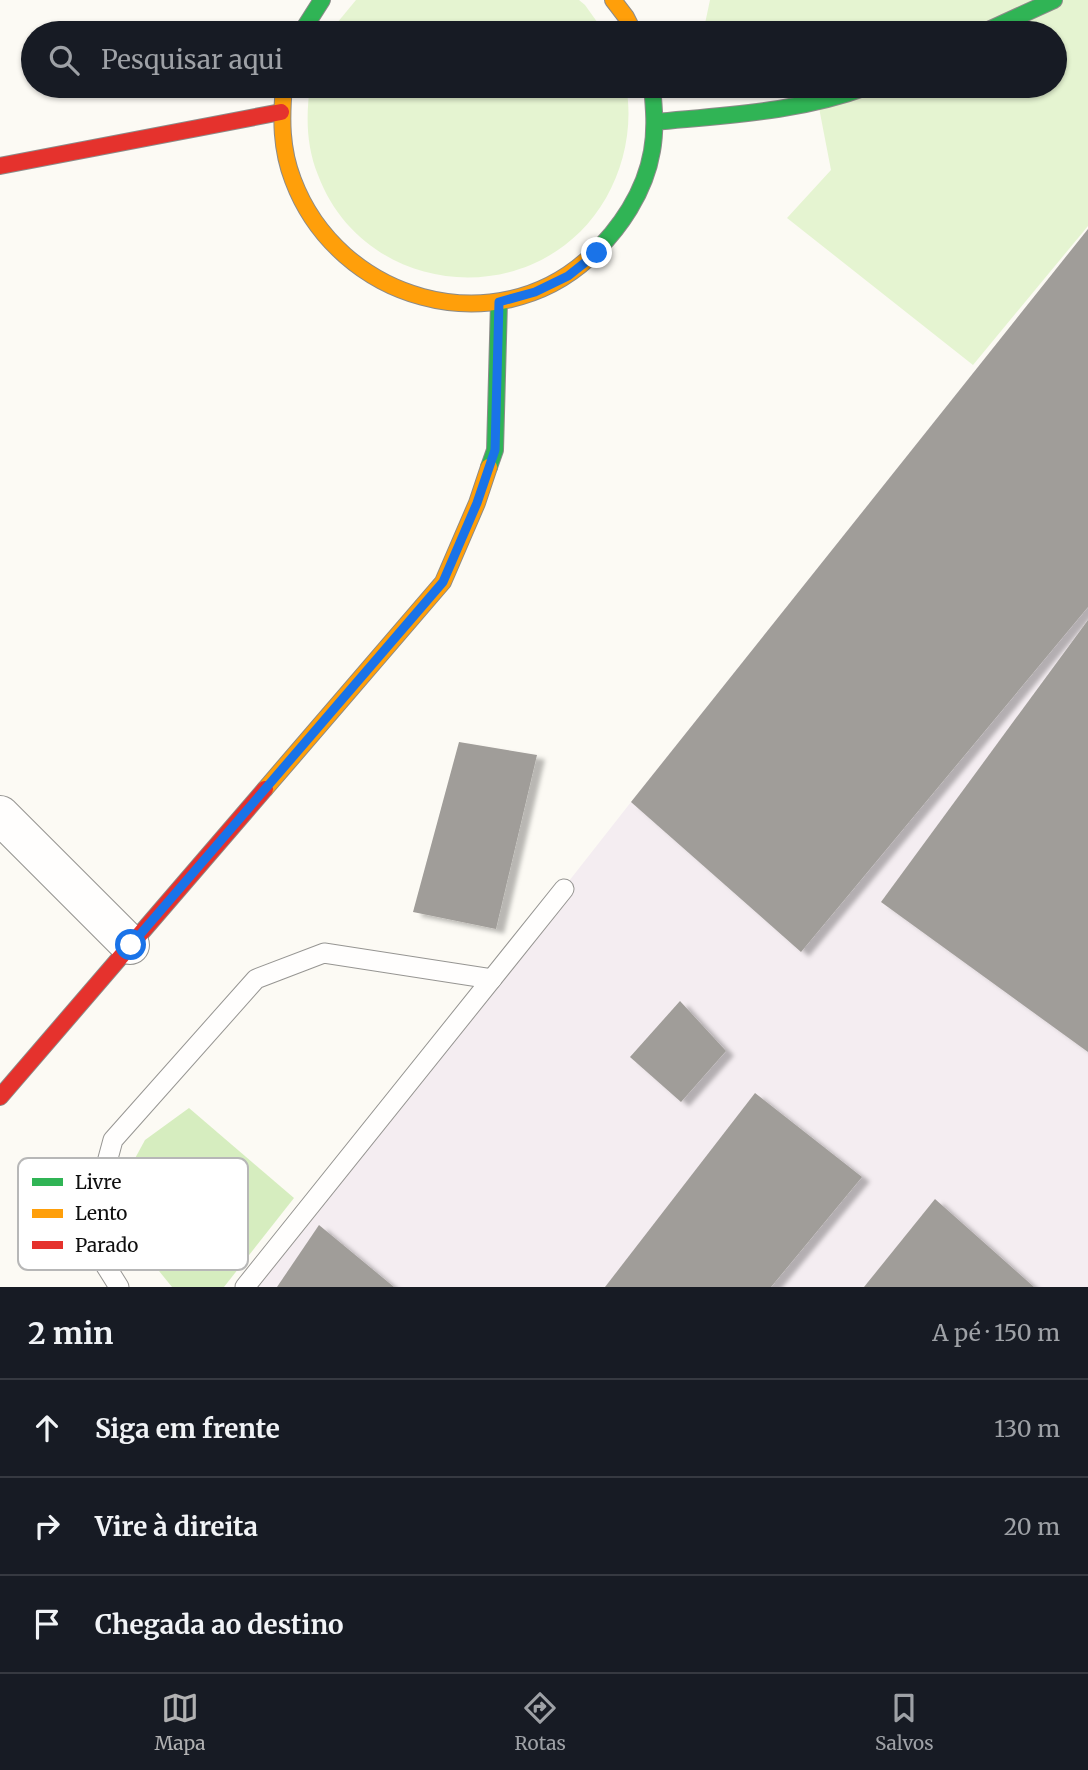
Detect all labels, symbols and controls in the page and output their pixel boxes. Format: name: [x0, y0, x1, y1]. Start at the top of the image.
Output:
search box: [21, 21, 1067, 98]
icon: search: [45, 41, 83, 79]
text: Pesquisar aqui: [101, 43, 283, 76]
route end: [581, 237, 612, 268]
route start: [115, 929, 146, 960]
legend: [18, 1158, 248, 1270]
text: Livre: [75, 1170, 121, 1194]
text: Lento: [75, 1201, 127, 1225]
text: Parado: [75, 1233, 138, 1257]
text: 2 min: [28, 1314, 113, 1352]
text: A pé · 150 m: [932, 1318, 1060, 1347]
icon: ahead: [28, 1409, 66, 1447]
text: Siga em frente: [95, 1412, 280, 1445]
text: 130 m: [994, 1414, 1060, 1443]
icon: right: [28, 1507, 66, 1545]
text: Vire à direita: [95, 1510, 258, 1543]
text: 20 m: [1004, 1512, 1060, 1541]
icon: arrive: [28, 1605, 66, 1643]
text: Chegada ao destino: [95, 1608, 344, 1641]
tab: Mapa: [155, 1689, 205, 1755]
tab: Rotas: [515, 1689, 566, 1755]
tab: Salvos: [875, 1689, 933, 1755]

